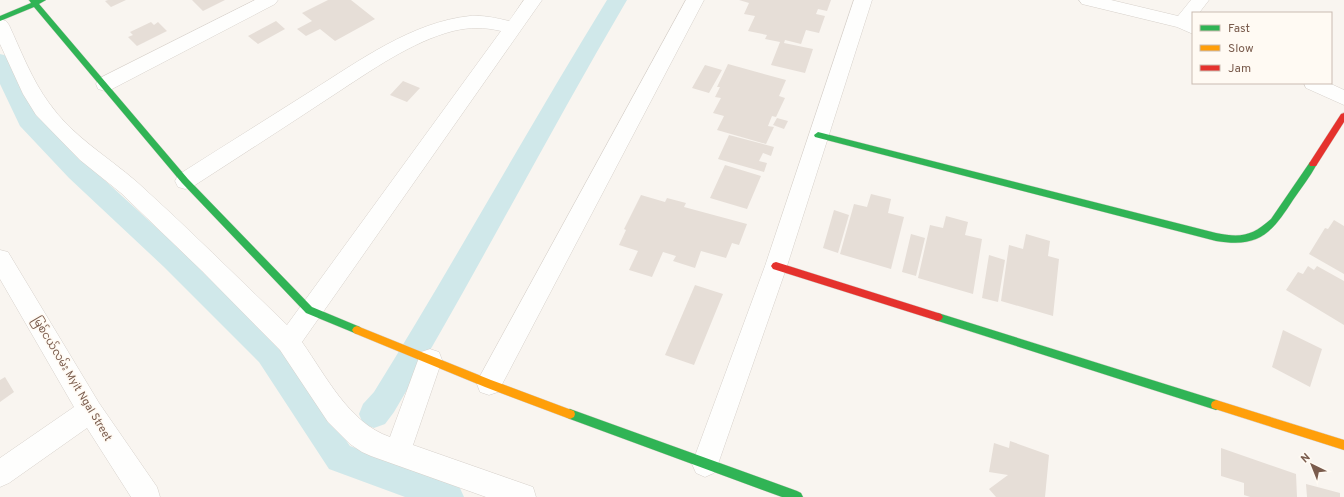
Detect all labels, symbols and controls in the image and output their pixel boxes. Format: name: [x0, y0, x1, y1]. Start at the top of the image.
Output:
legend: [1192, 12, 1332, 84]
text: Fast: [1228, 21, 1250, 37]
text: Slow: [1228, 41, 1254, 57]
text: Jam: [1228, 61, 1251, 77]
street label: မြစ်ငယ်လမ်း Myit Ngal Street: [28, 314, 116, 444]
north arrow: [1292, 445, 1332, 485]
text: N: [1298, 451, 1314, 466]

